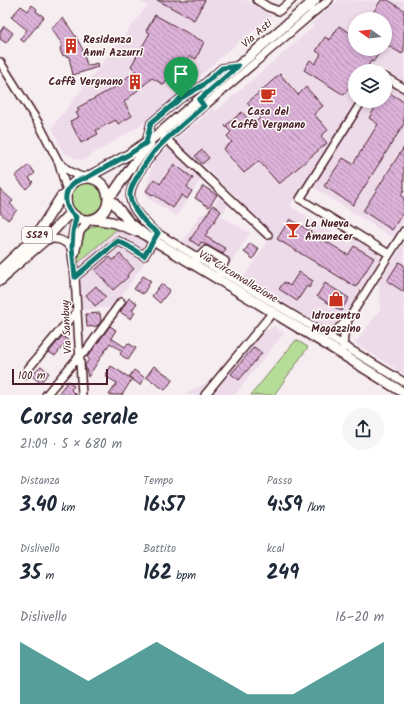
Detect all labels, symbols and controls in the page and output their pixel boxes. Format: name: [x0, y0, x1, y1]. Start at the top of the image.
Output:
north arrow: [348, 12, 392, 56]
map controls: [348, 12, 392, 108]
street label: Via Asti: [237, 15, 277, 53]
place label: Residenza Anni Azzurri: [83, 31, 144, 62]
building icon: Residenza Anni Azzurri: [62, 37, 80, 55]
pin: [164, 57, 198, 98]
icon: arrive: [170, 63, 192, 85]
button: layers: [348, 64, 392, 108]
place label: Caffè Vergnano: [48, 73, 123, 91]
building icon: Caffè Vergnano: [126, 73, 144, 91]
cafe icon: Casa del Caffè Vergnano: [259, 86, 277, 104]
place label: Casa del Caffè Vergnano: [231, 103, 305, 134]
place label: La Nueva Amanecer: [305, 215, 354, 246]
bar icon: La Nueva Amanecer: [284, 221, 302, 239]
road number: SS29: [22, 227, 52, 243]
street label: Via Circonvallazione: [195, 246, 281, 308]
shop icon: Idrocentro Magazzino: [327, 290, 345, 308]
street label: Via Sambuy: [57, 299, 77, 354]
place label: Idrocentro Magazzino: [311, 307, 361, 338]
scale bar: [12, 367, 108, 386]
text: 100 m: [18, 367, 46, 385]
text: Corsa serale: [20, 401, 138, 436]
button: share: [342, 408, 384, 450]
text: 21:09 · 5 × 680 m: [20, 434, 122, 455]
text: Distanza: [20, 472, 60, 490]
text: Tempo: [143, 472, 173, 490]
text: Passo: [267, 472, 292, 490]
text: 3.40: [20, 490, 57, 522]
text: 16:57: [143, 490, 185, 522]
text: 4:59: [267, 490, 303, 522]
text: km: [57, 499, 75, 517]
text: /km: [303, 499, 325, 517]
text: Dislivello: [20, 540, 60, 558]
text: Battito: [143, 540, 176, 558]
text: kcal: [267, 540, 285, 558]
text: 35: [20, 558, 41, 590]
text: 162: [143, 558, 172, 590]
text: 249: [267, 558, 299, 590]
text: m: [41, 567, 54, 585]
text: bpm: [172, 567, 196, 585]
text: Dislivello: [20, 607, 67, 628]
text: 16–20 m: [335, 607, 384, 628]

